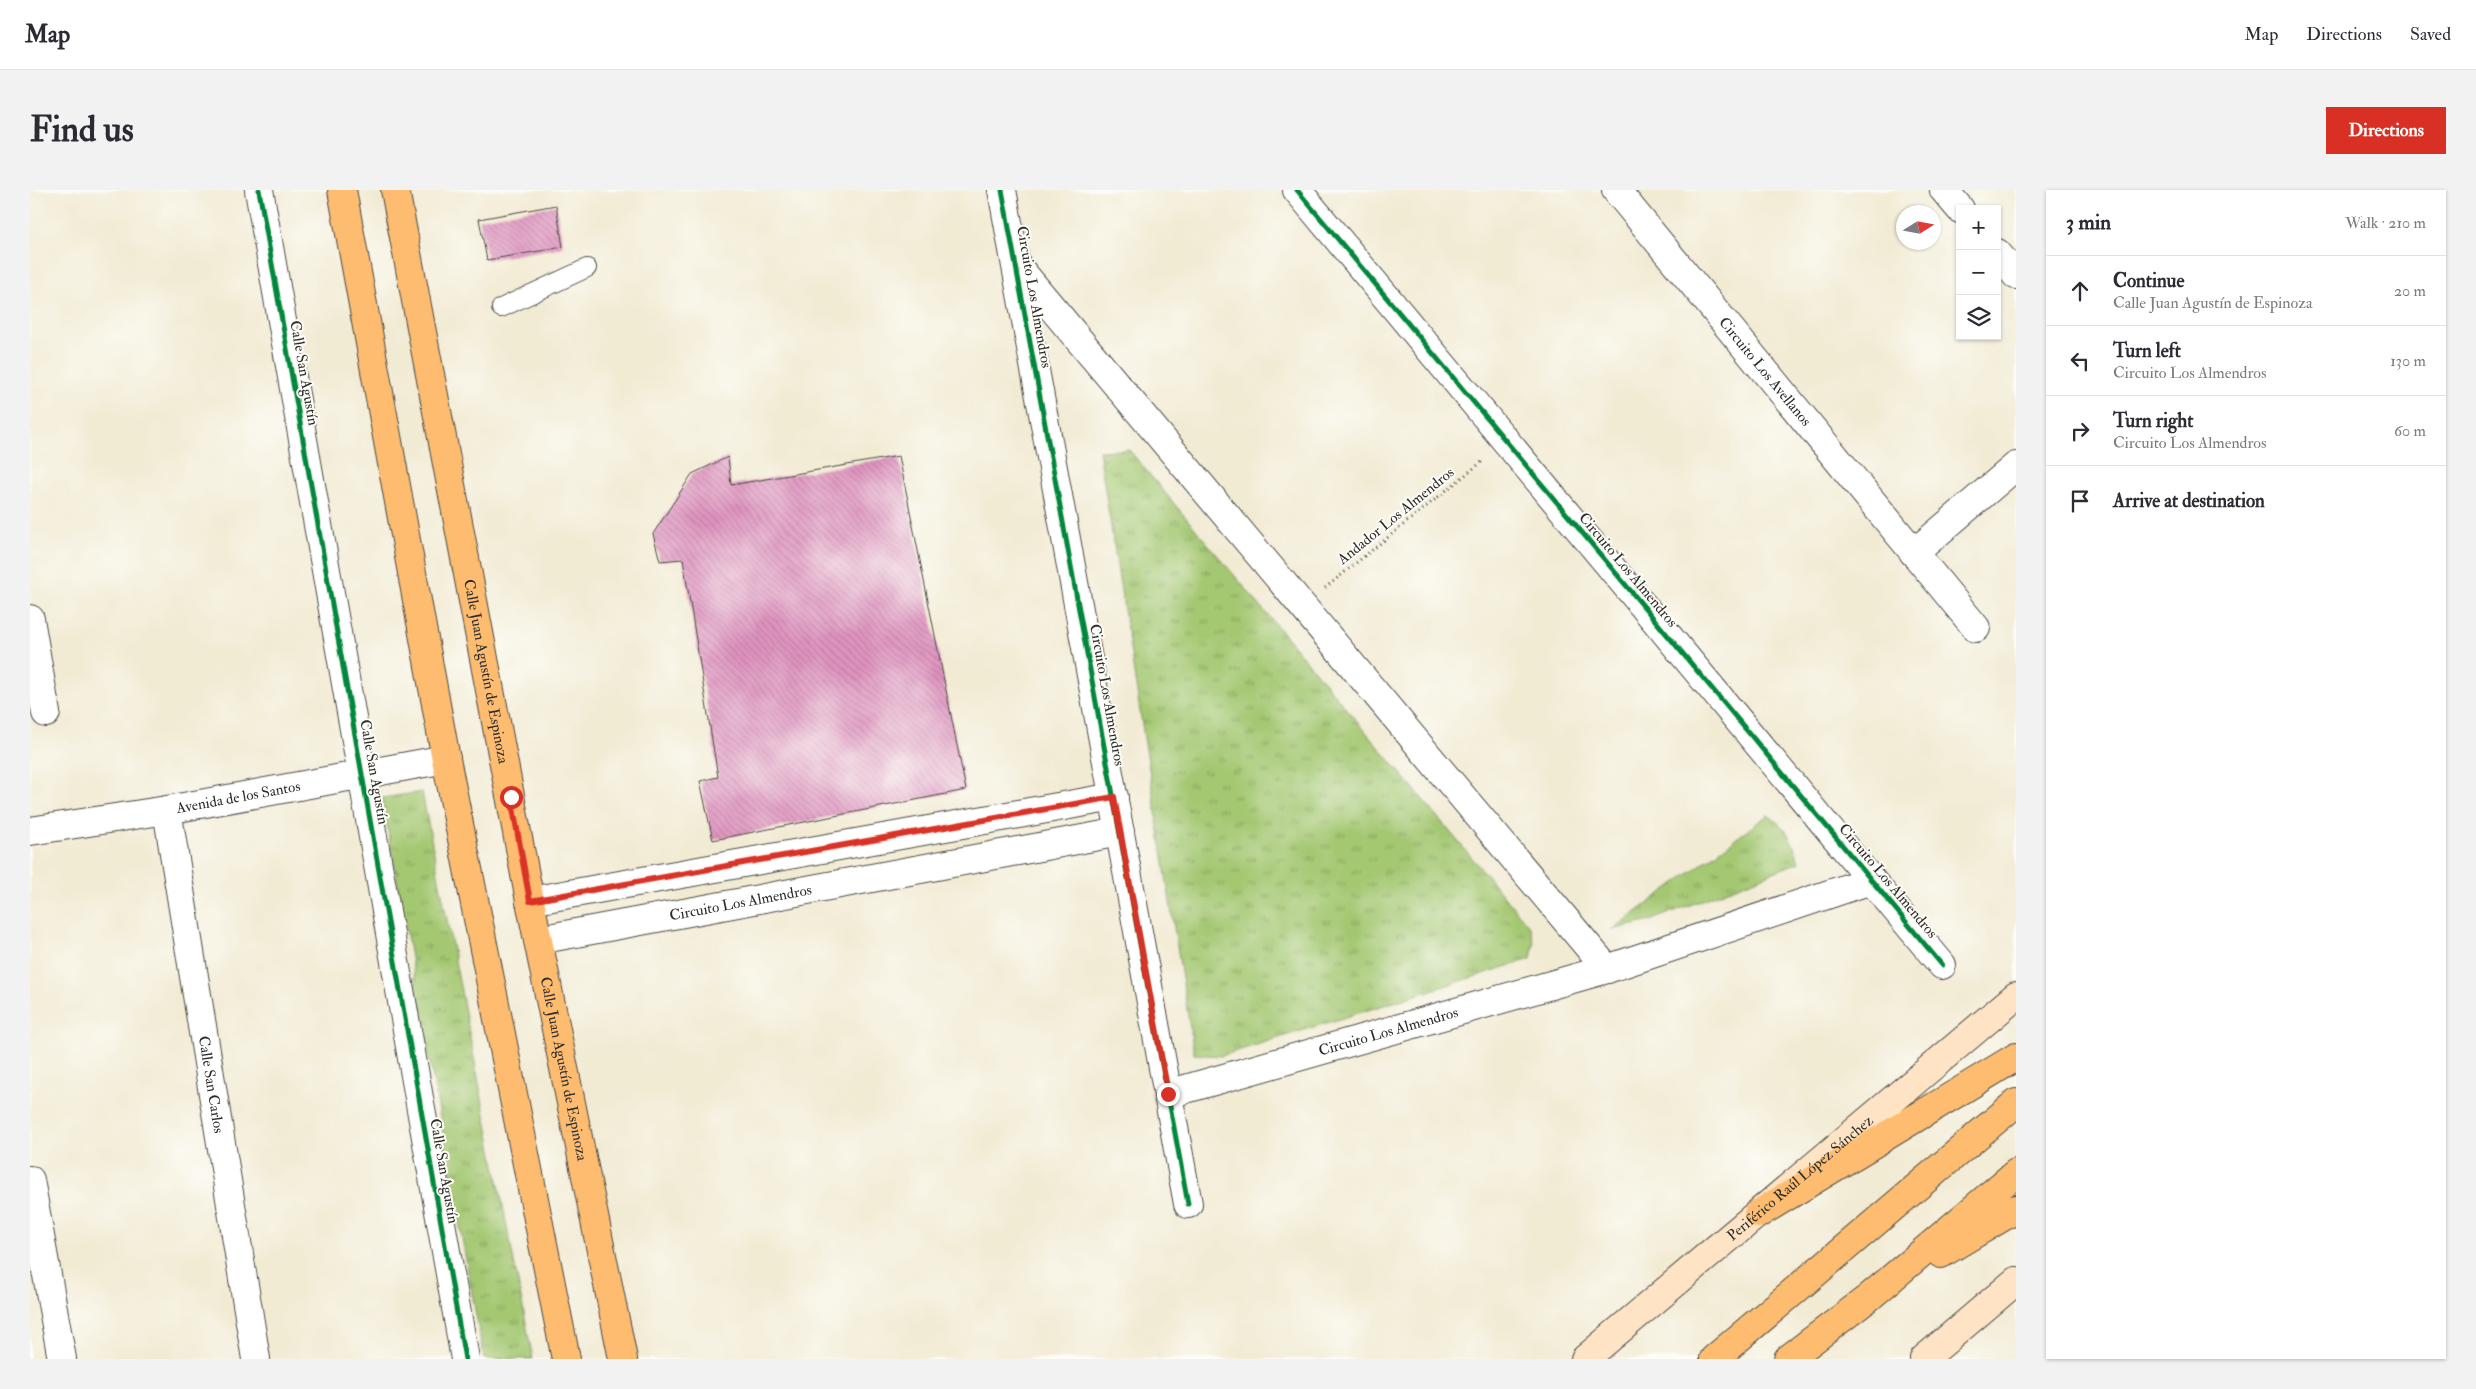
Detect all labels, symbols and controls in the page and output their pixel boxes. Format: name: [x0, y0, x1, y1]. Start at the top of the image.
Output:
text: Map: [25, 19, 70, 50]
text: Map: [2245, 23, 2278, 46]
text: Directions: [2306, 23, 2382, 46]
text: Saved: [2410, 23, 2451, 46]
button: Directions: [2326, 107, 2446, 154]
text: Find us: [30, 108, 134, 152]
north arrow: [1896, 205, 1941, 250]
map controls: [1956, 205, 2001, 340]
button: +: [1956, 205, 2001, 250]
text: 3 min: [2066, 209, 2111, 236]
text: Walk · 210 m: [2345, 213, 2426, 233]
street label: Circuito Los Almendros: [1012, 224, 1056, 370]
button: −: [1956, 250, 2001, 295]
text: Continue: [2113, 269, 2184, 293]
icon: ahead: [2066, 277, 2094, 305]
text: 20 m: [2394, 281, 2426, 301]
text: Calle Juan Agustín de Espinoza: [2113, 293, 2312, 313]
button: layers: [1956, 295, 2001, 340]
street label: Circuito Los Avellanos: [1715, 313, 1816, 430]
street label: Calle San Agustín: [285, 319, 323, 427]
text: Turn left: [2113, 339, 2181, 363]
icon: left: [2066, 347, 2094, 375]
text: 130 m: [2390, 351, 2426, 371]
text: Circuito Los Almendros: [2113, 363, 2267, 383]
text: Turn right: [2113, 409, 2193, 433]
icon: right: [2066, 417, 2094, 445]
text: 60 m: [2394, 421, 2426, 441]
text: Circuito Los Almendros: [2113, 433, 2267, 453]
street label: Andador Los Almendros: [1333, 463, 1458, 570]
icon: arrive: [2066, 487, 2094, 515]
text: Arrive at destination: [2113, 489, 2265, 513]
street label: Circuito Los Almendros: [1574, 509, 1682, 631]
street label: Calle Juan Agustín de Espinoza: [460, 578, 513, 766]
street label: Circuito Los Almendros: [1085, 622, 1129, 768]
street label: Calle San Agustín: [355, 718, 393, 826]
street label: Avenida de los Santos: [174, 776, 302, 818]
route start: [500, 786, 523, 809]
street label: Circuito Los Almendros: [1834, 820, 1942, 942]
street label: Circuito Los Almendros: [668, 880, 813, 925]
street label: Calle Juan Agustín de Espinoza: [536, 975, 592, 1163]
street label: Circuito Los Almendros: [1316, 1002, 1460, 1060]
street label: Calle San Carlos: [194, 1034, 229, 1135]
route end: [1157, 1083, 1180, 1106]
street label: Periférico Raúl López Sánchez: [1723, 1111, 1877, 1245]
street label: Calle San Agustín: [425, 1117, 463, 1225]

